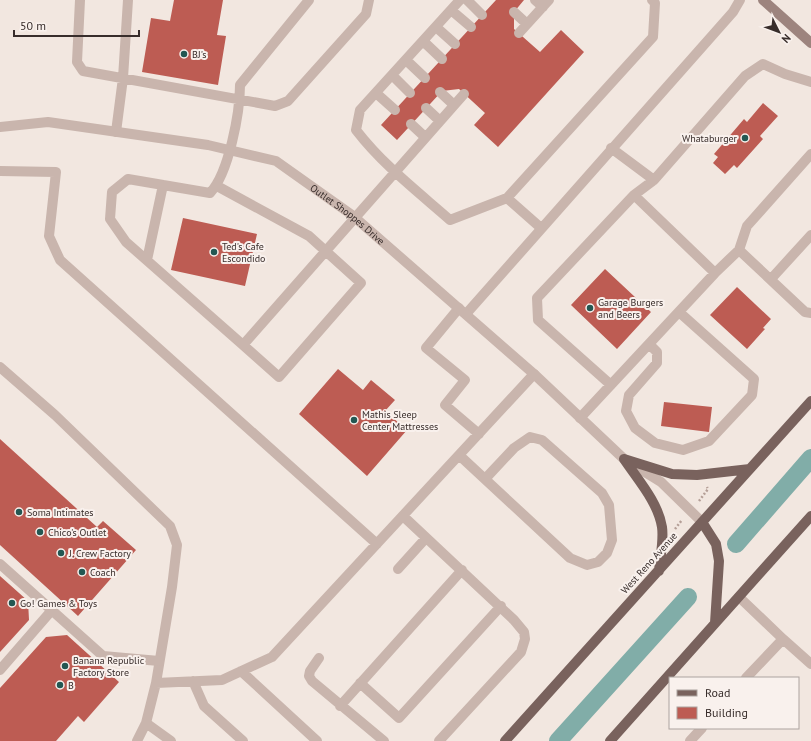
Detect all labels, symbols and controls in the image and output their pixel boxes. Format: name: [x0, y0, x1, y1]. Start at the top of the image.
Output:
scale bar: [14, 12, 139, 38]
north arrow: [759, 12, 799, 52]
text: 50 m: [20, 18, 46, 33]
text: N: [779, 31, 794, 46]
place label: BJ's: [192, 48, 207, 61]
marker: BJ's: [179, 49, 189, 59]
place label: Whataburger: [682, 132, 738, 145]
marker: Whataburger: [740, 133, 750, 143]
street label: Outlet Shoppes Drive: [308, 181, 388, 247]
place label: Ted's Cafe Escondido: [222, 240, 265, 265]
marker: Ted's Cafe Escondido: [209, 247, 219, 257]
place label: Garage Burgers and Beers: [598, 296, 663, 321]
marker: Garage Burgers and Beers: [585, 303, 595, 313]
place label: Mathis Sleep Center Mattresses: [362, 408, 438, 433]
marker: Mathis Sleep Center Mattresses: [349, 415, 359, 425]
place label: Soma Intimates: [27, 506, 94, 519]
marker: Soma Intimates: [14, 507, 24, 517]
place label: Chico's Outlet: [48, 526, 107, 539]
marker: Chico's Outlet: [35, 527, 45, 537]
street label: West Reno Avenue: [618, 530, 680, 596]
place label: J. Crew Factory: [68, 547, 131, 560]
marker: J. Crew Factory: [56, 548, 66, 558]
place label: Coach: [90, 566, 116, 579]
marker: Coach: [77, 567, 87, 577]
place label: Go! Games & Toys: [20, 597, 97, 610]
marker: Go! Games & Toys: [7, 598, 17, 608]
place label: Banana Republic Factory Store: [73, 654, 145, 679]
marker: Banana Republic Factory Store: [60, 661, 70, 671]
legend: [669, 677, 799, 729]
place label: B: [68, 679, 74, 692]
marker: B: [55, 680, 65, 690]
text: Road: [705, 685, 730, 700]
text: Building: [705, 705, 748, 720]

